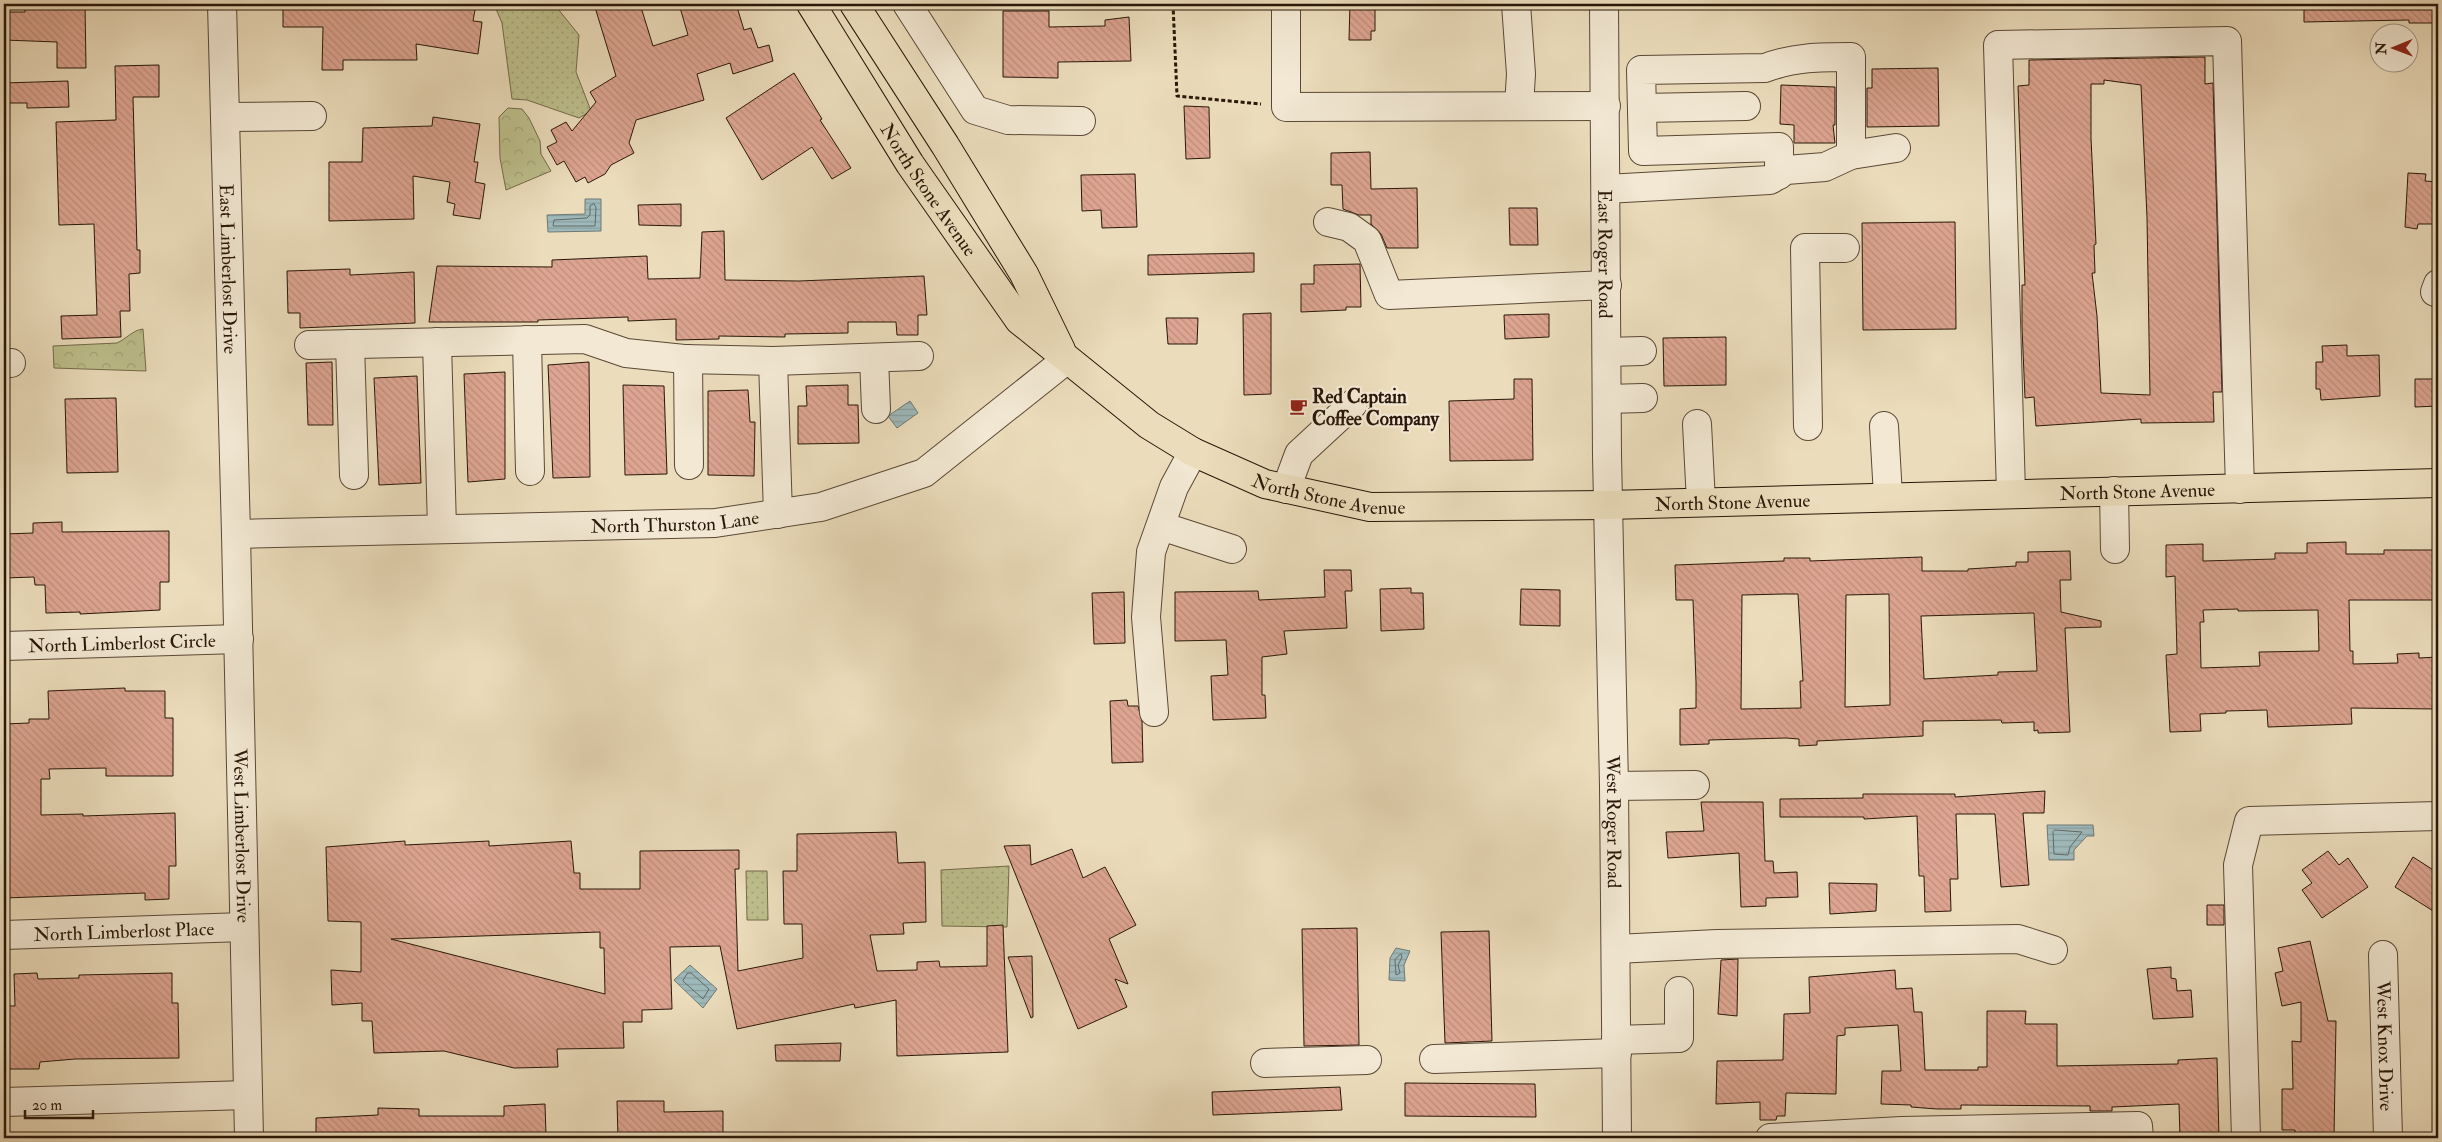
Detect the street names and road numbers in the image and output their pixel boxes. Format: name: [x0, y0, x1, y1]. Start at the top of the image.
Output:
street label: North Stone Avenue: [875, 119, 982, 261]
street label: East Limberlost Drive: [214, 184, 242, 354]
street label: East Roger Road: [1592, 189, 1617, 319]
street label: North Stone Avenue: [1248, 469, 1405, 520]
street label: North Stone Avenue: [2059, 478, 2215, 506]
street label: North Stone Avenue: [1654, 489, 1811, 517]
street label: North Thurston Lane: [590, 506, 761, 539]
street label: North Limberlost Circle: [28, 629, 216, 658]
street label: West Limberlost Drive: [228, 747, 255, 923]
street label: West Roger Road: [1600, 754, 1626, 889]
street label: North Limberlost Place: [33, 917, 215, 947]
street label: West Knox Drive: [2371, 980, 2398, 1111]

